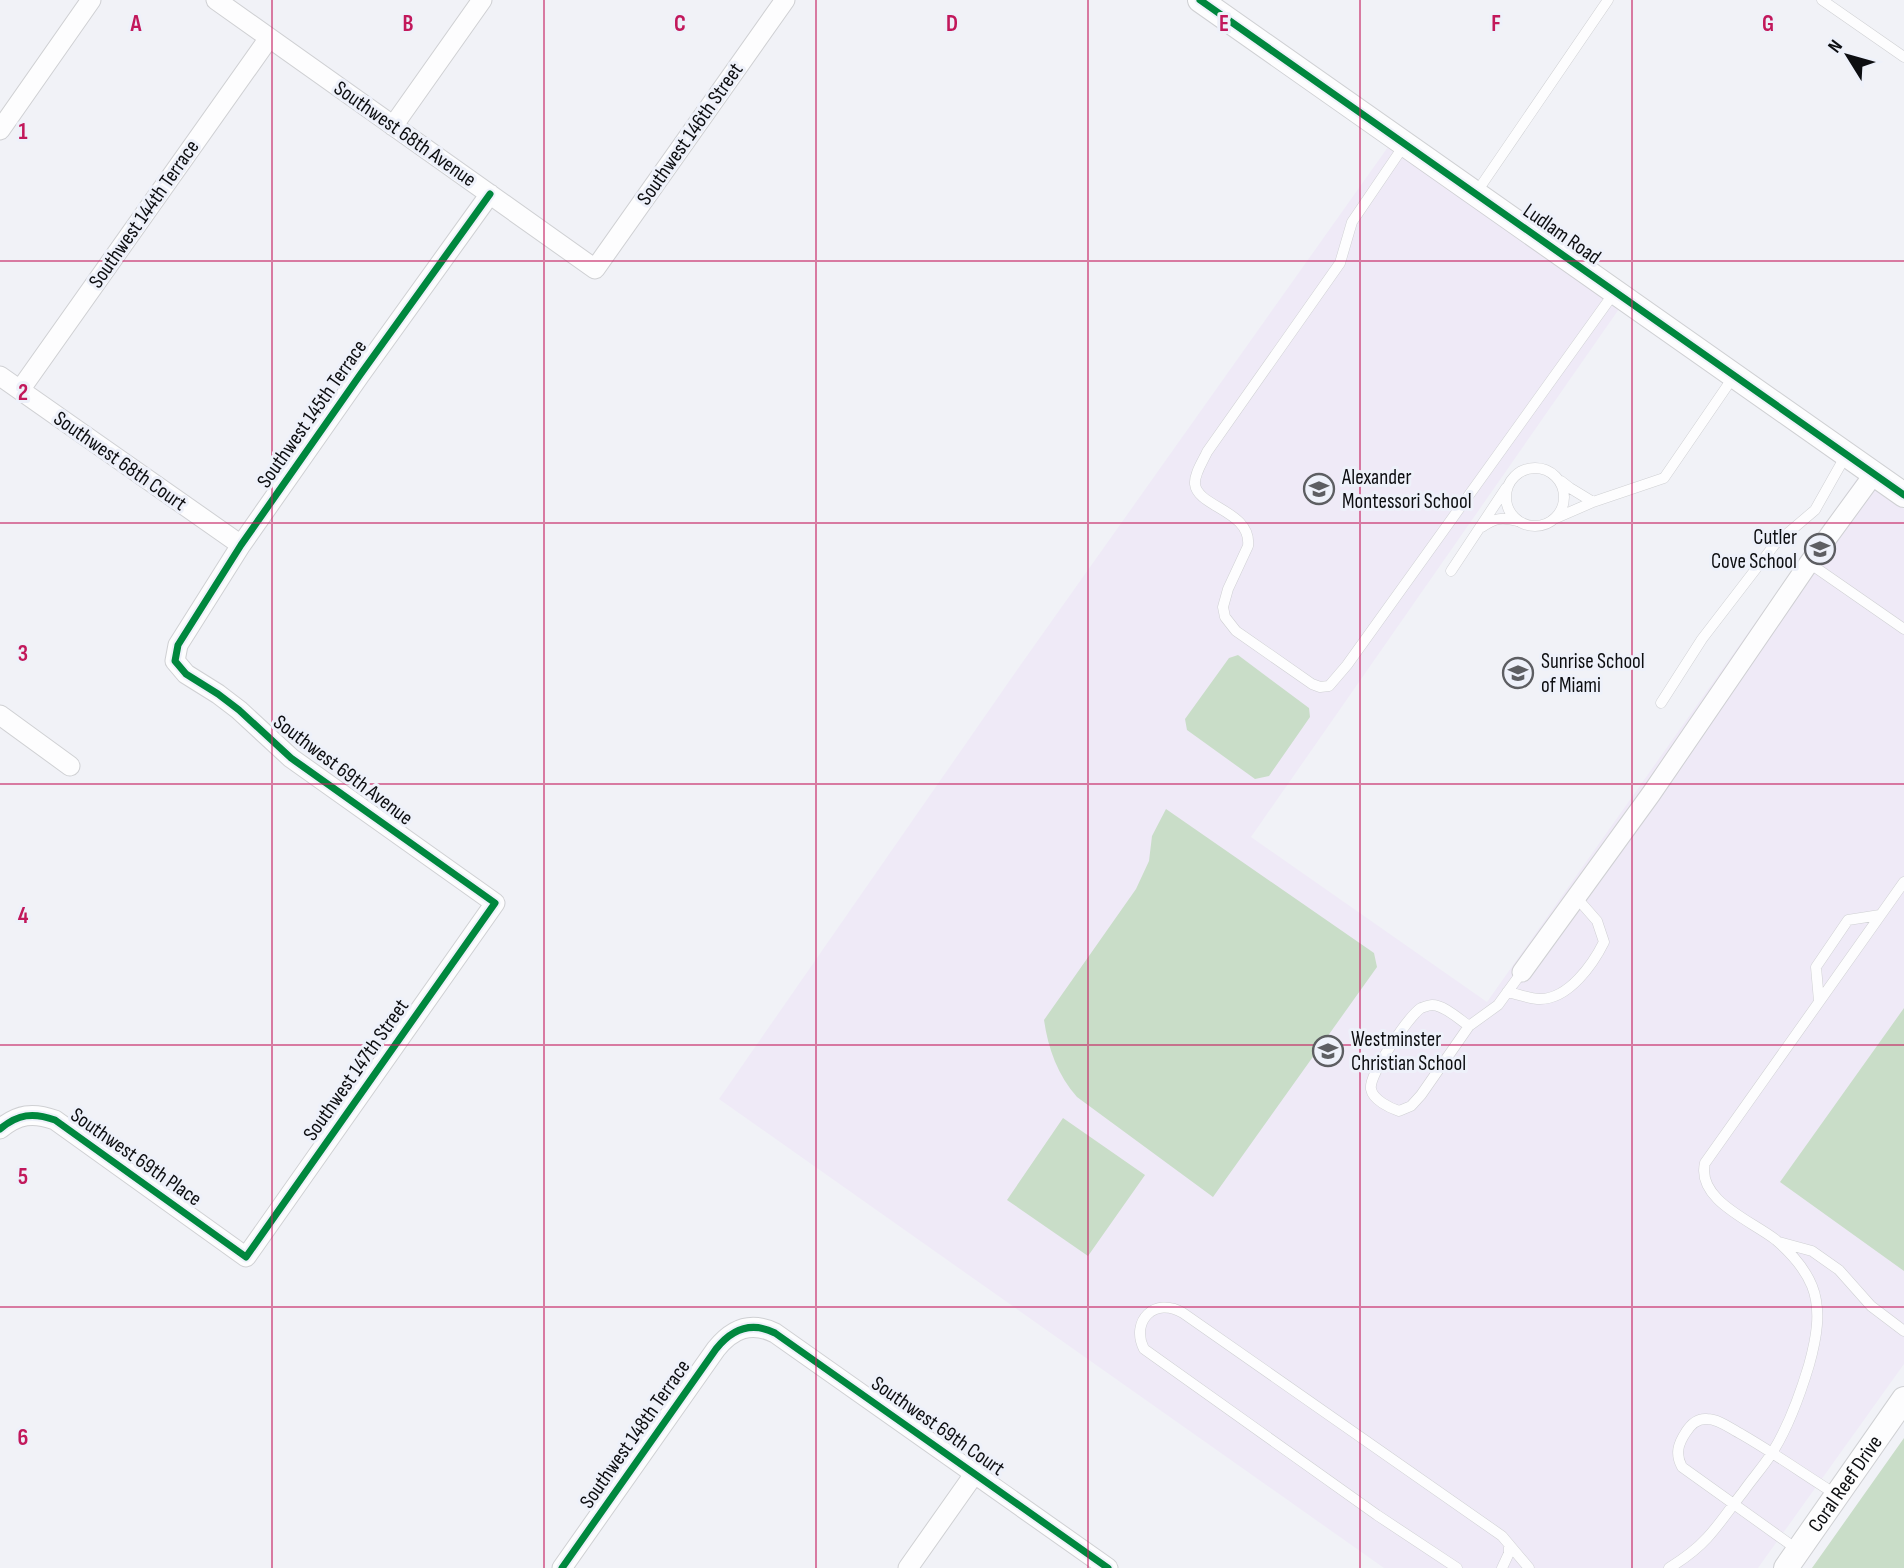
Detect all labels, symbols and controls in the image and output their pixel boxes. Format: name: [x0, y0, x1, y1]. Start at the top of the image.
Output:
text: A: [130, 10, 143, 38]
text: B: [403, 10, 414, 38]
text: C: [674, 10, 686, 38]
text: D: [946, 10, 958, 38]
text: E: [1219, 10, 1229, 38]
text: F: [1491, 10, 1501, 38]
text: G: [1762, 10, 1774, 38]
north arrow: [1813, 21, 1883, 91]
text: N: [1823, 36, 1848, 58]
street label: Southwest 146th Street: [632, 58, 748, 210]
street label: Southwest 68th Avenue: [329, 76, 481, 192]
text: 1: [18, 118, 28, 146]
street label: Southwest 144th Terrace: [84, 135, 204, 293]
street label: Ludlam Road: [1518, 198, 1606, 270]
street label: Southwest 145th Terrace: [252, 335, 372, 493]
text: 2: [18, 379, 28, 407]
street label: Southwest 68th Court: [49, 406, 191, 516]
place label: Alexander Montessori School: [1341, 465, 1472, 514]
school or university icon: Alexander Montessori School: [1302, 472, 1336, 506]
place label: Cutler Cove School: [1711, 525, 1797, 574]
school or university icon: Cutler Cove School: [1803, 532, 1837, 566]
text: 3: [18, 640, 28, 668]
place label: Sunrise School of Miami: [1541, 649, 1645, 698]
school or university icon: Sunrise School of Miami: [1501, 656, 1535, 690]
street label: Southwest 69th Avenue: [268, 709, 418, 831]
text: 4: [18, 902, 29, 930]
street label: Southwest 147th Street: [298, 994, 414, 1146]
place label: Westminster Christian School: [1351, 1027, 1466, 1076]
school or university icon: Westminster Christian School: [1311, 1034, 1345, 1068]
street label: Southwest 69th Place: [66, 1103, 206, 1211]
text: 5: [18, 1163, 28, 1191]
street label: Southwest 148th Terrace: [574, 1355, 696, 1513]
street label: Southwest 69th Court: [867, 1371, 1009, 1481]
text: 6: [18, 1424, 28, 1452]
street label: Coral Reef Drive: [1803, 1430, 1887, 1537]

